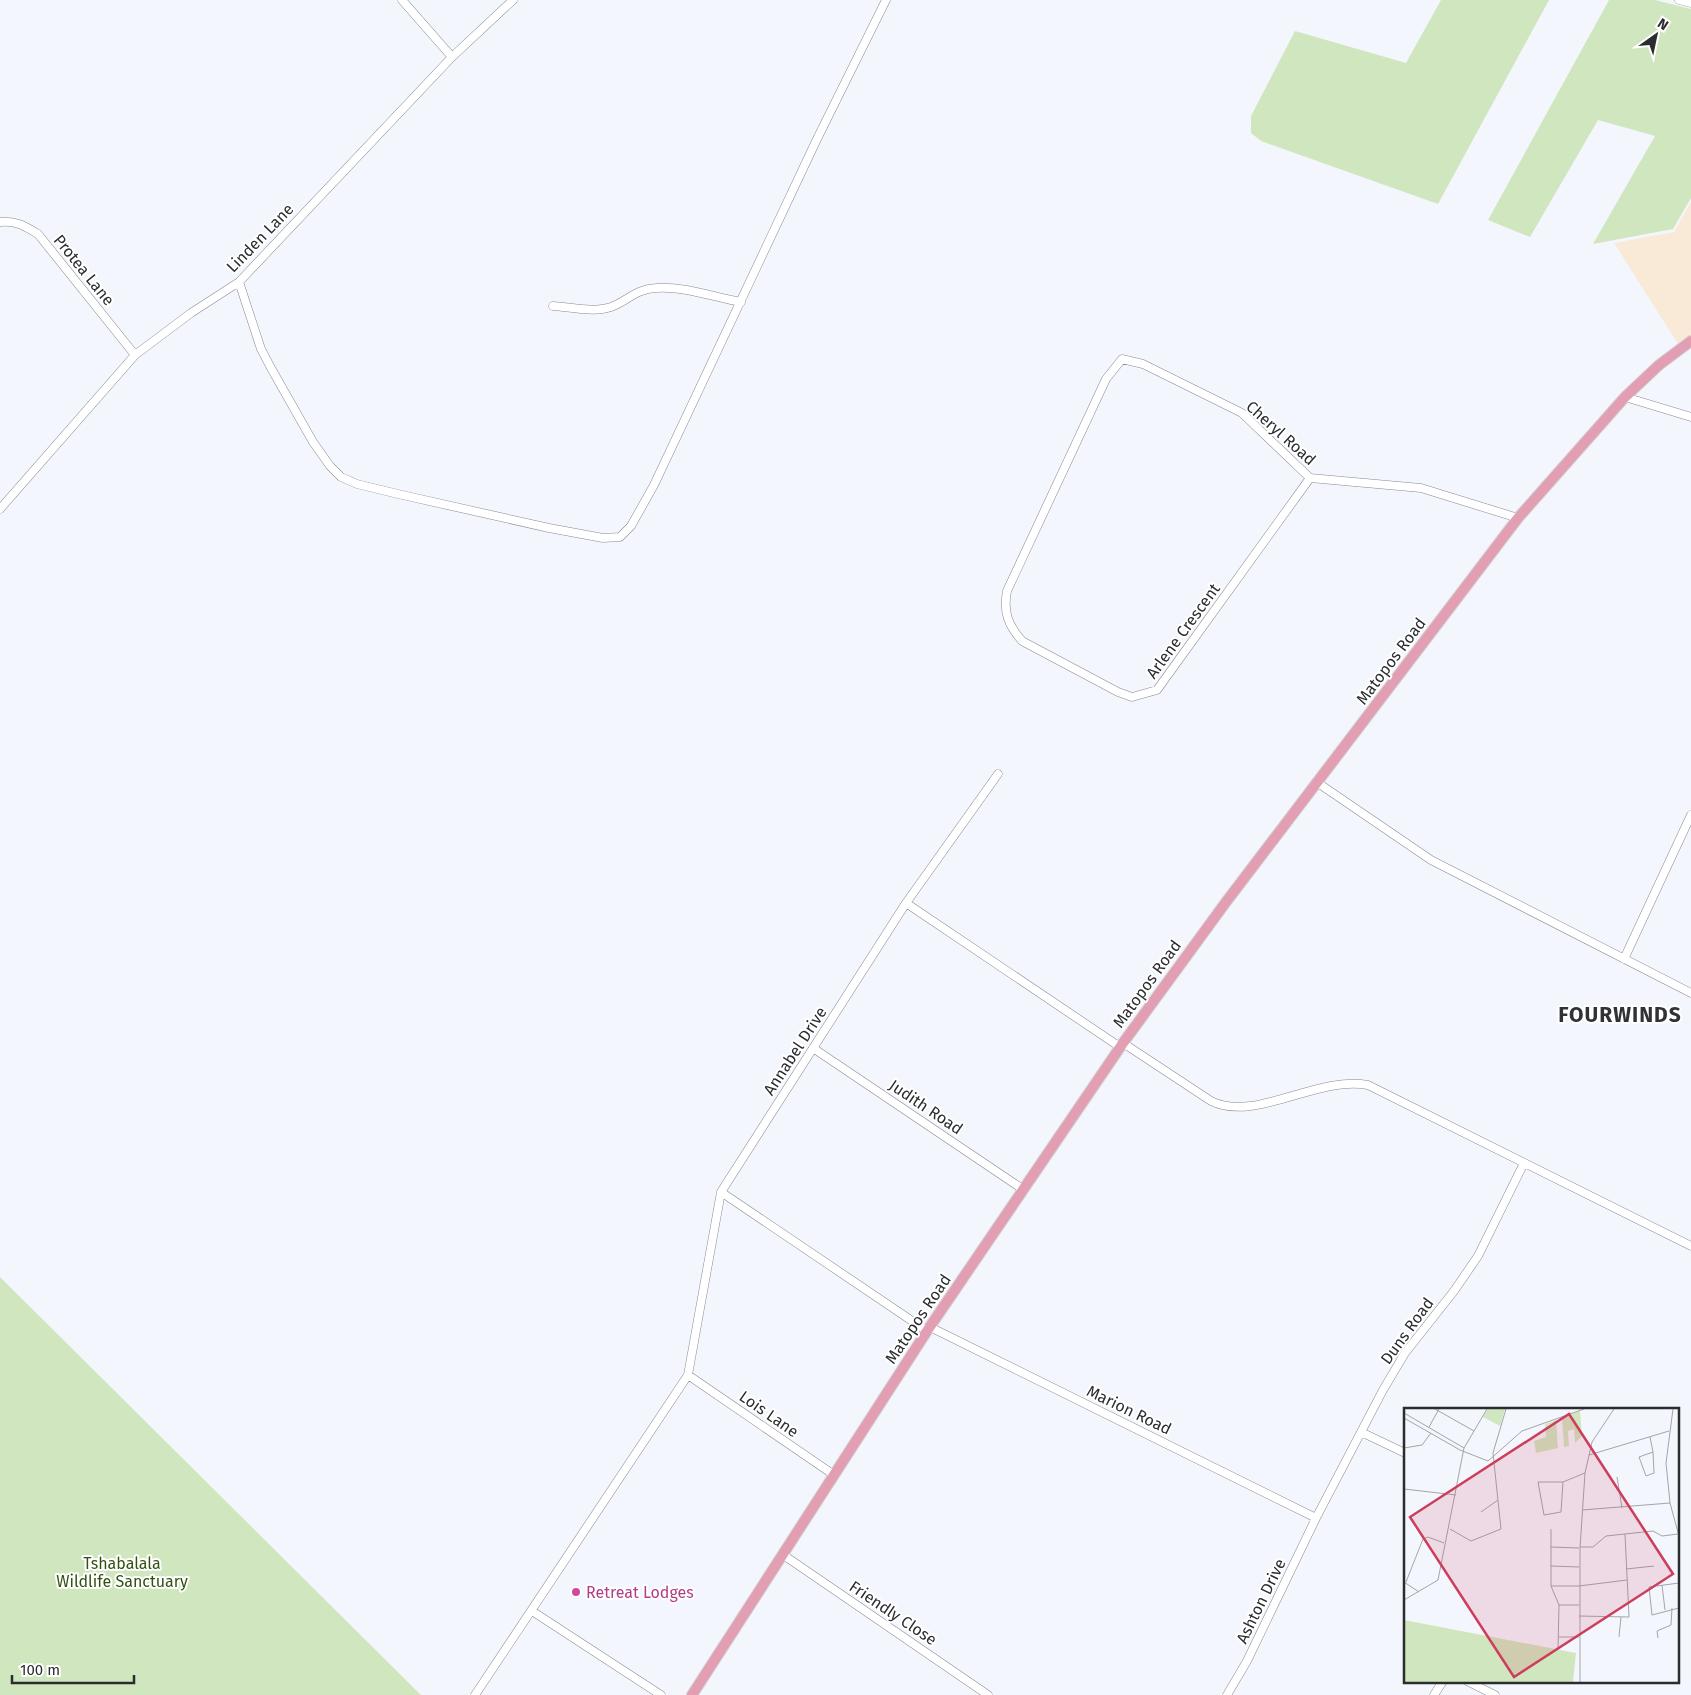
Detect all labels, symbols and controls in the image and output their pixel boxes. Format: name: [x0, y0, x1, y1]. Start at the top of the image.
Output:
north arrow: [1631, 10, 1681, 60]
text: N: [1654, 15, 1671, 34]
street label: Linden Lane: [222, 200, 298, 276]
street label: Protea Lane: [50, 231, 118, 309]
street label: Cheryl Road: [1242, 397, 1320, 469]
street label: Arlene Crescent: [1142, 580, 1224, 682]
street label: Matopos Road: [1352, 614, 1430, 708]
street label: Matopos Road: [1109, 937, 1185, 1031]
district label: FOURWINDS: [1558, 1002, 1682, 1028]
street label: Annabel Drive: [759, 1003, 831, 1099]
street label: Judith Road: [886, 1075, 966, 1139]
street label: Matopos Road: [881, 1271, 955, 1367]
street label: Duns Road: [1377, 1294, 1437, 1368]
street label: Marion Road: [1084, 1381, 1174, 1439]
street label: Lois Lane: [736, 1387, 802, 1441]
inset map: [1404, 1408, 1678, 1682]
park label: Tshabalala Wildlife Sanctuary: [56, 1554, 188, 1591]
street label: Ashton Drive: [1232, 1555, 1290, 1647]
street label: Friendly Close: [846, 1577, 940, 1649]
place label: Retreat Lodges: [586, 1583, 694, 1602]
marker: Retreat Lodges: [570, 1586, 582, 1598]
scale bar: [12, 1652, 135, 1684]
text: 100 m: [20, 1661, 60, 1679]

